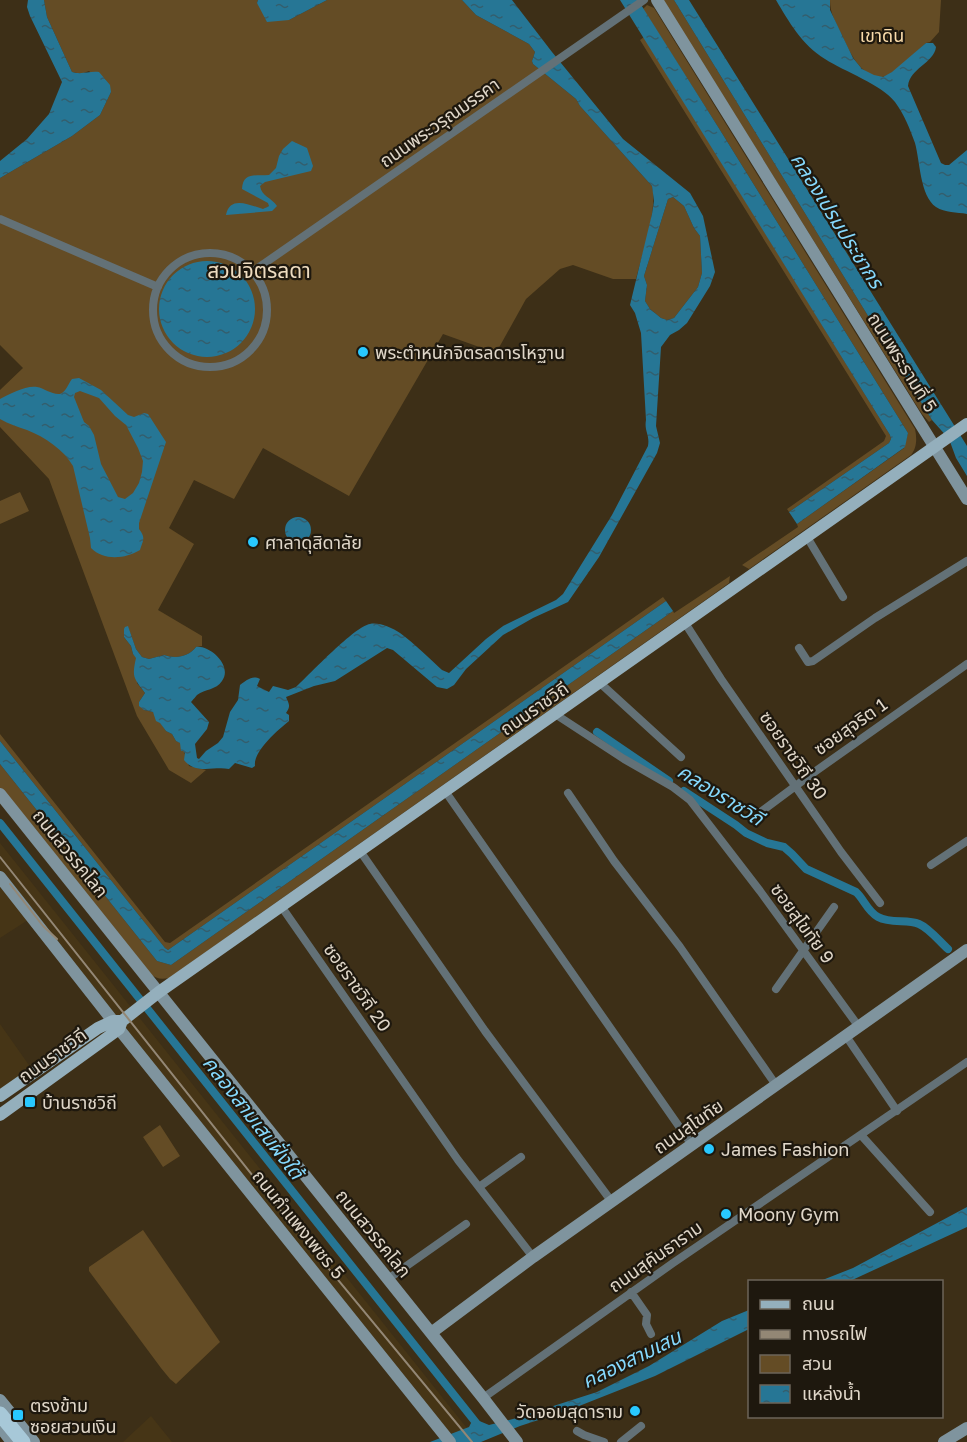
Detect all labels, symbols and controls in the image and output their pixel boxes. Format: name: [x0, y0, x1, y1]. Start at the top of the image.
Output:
park label: เขาดิน: [860, 24, 904, 46]
street label: ถนนพระวรุณมรรคา: [375, 72, 504, 172]
water label: คลองเปรมประชากร: [787, 148, 890, 293]
district label: สวนจิตรลดา: [207, 257, 311, 283]
street label: ถนนพระรามที่ 5: [864, 308, 943, 416]
place label: พระตำหนักจิตรลดารโหฐาน: [375, 341, 565, 363]
marker: พระตำหนักจิตรลดารโหฐาน: [356, 345, 370, 359]
place label: ศาลาดุสิดาลัย: [265, 531, 362, 554]
marker: ศาลาดุสิดาลัย: [246, 535, 260, 549]
street label: ถนนราชวิถี: [496, 676, 572, 740]
street label: ซอยสุจริต 1: [809, 693, 892, 760]
street label: ซอยราชวิถี 30: [755, 707, 833, 803]
water label: คลองราชวิถี: [674, 758, 771, 831]
street label: ถนนสวรรคโลก: [29, 804, 113, 902]
street label: ซอยสุโขทัย 9: [766, 879, 839, 968]
street label: ซอยราชวิถี 20: [319, 939, 397, 1035]
street label: ถนนราชวิถี: [14, 1023, 90, 1087]
water label: คลองสามเสนฝั่งใต้: [199, 1051, 311, 1185]
place label: บ้านราชวิถี: [42, 1091, 117, 1113]
street label: ถนนสุโขทัย: [649, 1094, 728, 1159]
marker: บ้านราชวิถี: [23, 1095, 37, 1109]
place label: James Fashion: [721, 1138, 849, 1160]
marker: James Fashion: [702, 1142, 716, 1156]
street label: ถนนกำแพงเพชร 5: [248, 1165, 350, 1283]
street label: ถนนสวรรคโลก: [332, 1184, 416, 1282]
place label: Moony Gym: [738, 1203, 839, 1225]
marker: Moony Gym: [719, 1207, 733, 1221]
street label: ถนนสุคันธาราม: [604, 1216, 707, 1297]
legend: [748, 1280, 943, 1418]
text: ถนน: [802, 1292, 835, 1314]
text: ทางรถไฟ: [802, 1322, 867, 1344]
water label: คลองสามเสน: [578, 1323, 686, 1392]
text: สวน: [802, 1352, 832, 1374]
text: แหล่งน้ำ: [802, 1381, 861, 1404]
place label: ตรงข้าม ซอยสวนเงิน: [30, 1394, 117, 1437]
place label: วัดจอมสุดาราม: [516, 1400, 623, 1423]
marker: วัดจอมสุดาราม: [628, 1404, 642, 1418]
marker: ตรงข้าม ซอยสวนเงิน: [11, 1408, 25, 1422]

